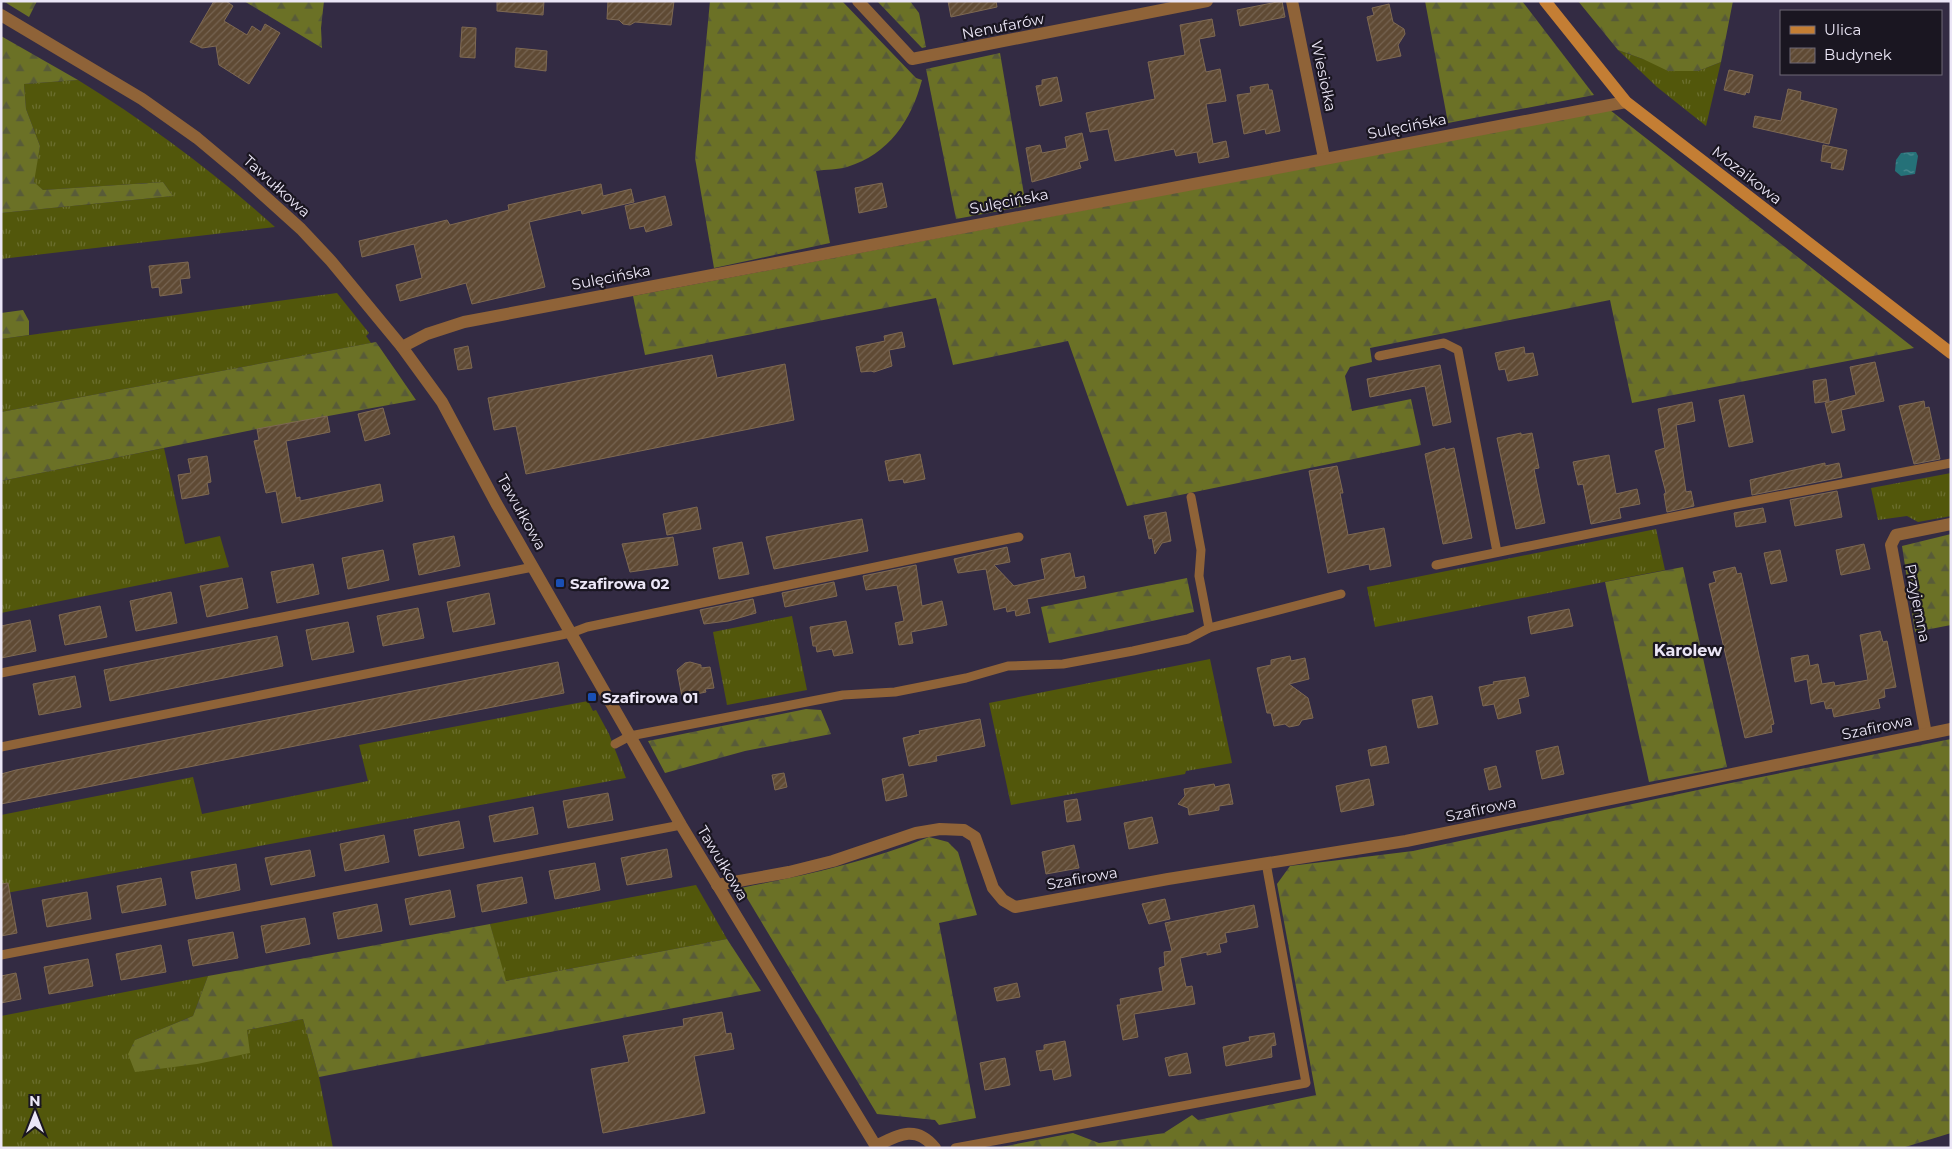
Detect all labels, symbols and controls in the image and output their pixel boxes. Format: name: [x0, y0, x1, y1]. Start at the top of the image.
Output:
street label: Nenufarów: [960, 9, 1047, 43]
legend: [1780, 10, 1942, 75]
text: Ulica: [1824, 20, 1861, 39]
street label: Wiesiołka: [1307, 39, 1341, 113]
text: Budynek: [1824, 45, 1892, 64]
street label: Sulęcińska: [1366, 109, 1448, 143]
street label: Mozaikowa: [1708, 142, 1786, 208]
street label: Tawułkowa: [239, 151, 315, 221]
street label: Sulęcińska: [968, 184, 1050, 218]
street label: Sulęcińska: [570, 260, 652, 294]
street label: Tawułkowa: [493, 471, 551, 553]
street label: Przyjemna: [1901, 562, 1935, 644]
place label: Szafirowa 02: [570, 574, 670, 593]
marker: Szafirowa 02: [554, 577, 566, 589]
district label: Karolew: [1654, 641, 1722, 660]
place label: Szafirowa 01: [602, 688, 699, 707]
marker: Szafirowa 01: [586, 691, 598, 703]
street label: Szafirowa: [1840, 710, 1914, 744]
street label: Szafirowa: [1444, 792, 1518, 826]
street label: Tawułkowa: [693, 822, 753, 904]
street label: Szafirowa: [1045, 862, 1119, 894]
north arrow: [10, 1089, 60, 1139]
text: N: [29, 1092, 41, 1110]

